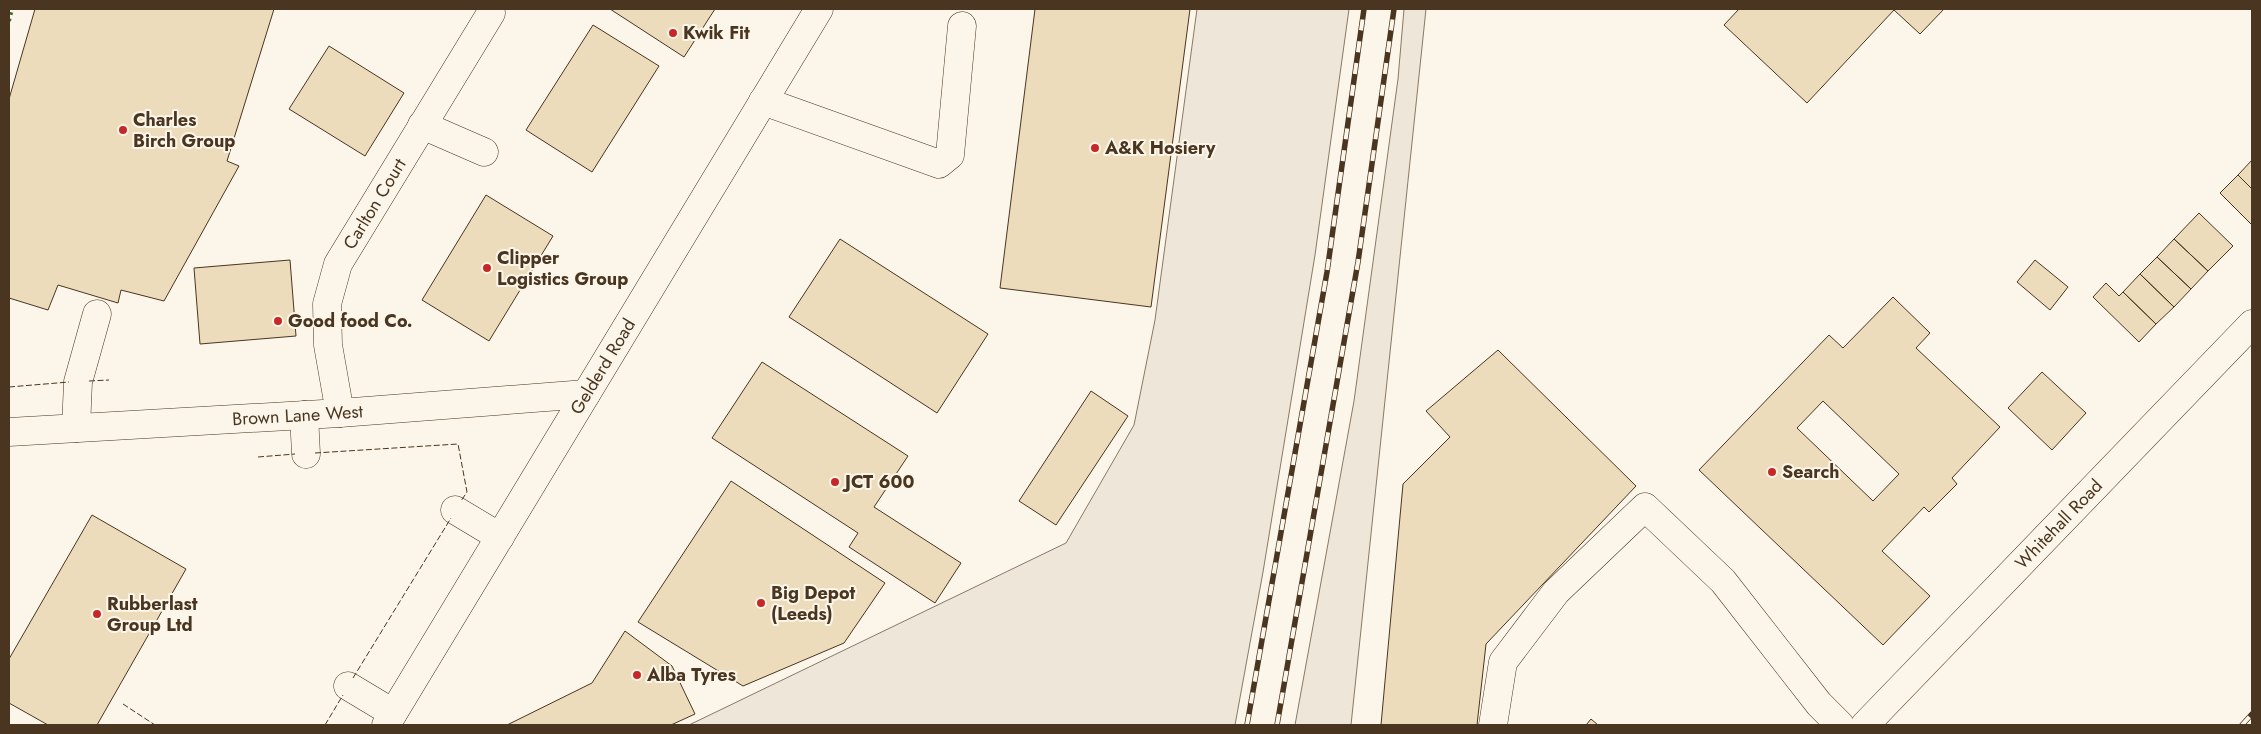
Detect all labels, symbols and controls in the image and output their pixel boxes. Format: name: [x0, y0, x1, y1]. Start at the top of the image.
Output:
place label: Kwik Fit: [683, 20, 750, 46]
marker: Kwik Fit: [667, 27, 679, 39]
place label: Charles Birch Group: [133, 107, 235, 154]
marker: Charles Birch Group: [117, 124, 129, 136]
place label: A&K Hosiery: [1104, 135, 1216, 161]
marker: A&K Hosiery: [1089, 142, 1101, 154]
street label: Carlton Court: [337, 153, 413, 254]
place label: Clipper Logistics Group: [497, 245, 628, 292]
marker: Clipper Logistics Group: [481, 262, 493, 274]
place label: Good food Co.: [288, 308, 412, 334]
street label: Gelderd Road: [564, 314, 642, 419]
marker: Good food Co.: [272, 315, 284, 327]
street label: Brown Lane West: [231, 398, 364, 432]
place label: Search: [1782, 459, 1840, 485]
marker: Search: [1766, 466, 1778, 478]
place label: JCT 600: [842, 469, 914, 495]
street label: Whitehall Road: [2009, 473, 2108, 575]
marker: JCT 600: [829, 476, 841, 488]
place label: Big Depot (Leeds): [771, 580, 856, 627]
place label: Rubberlast Group Ltd: [107, 591, 198, 638]
marker: Big Depot (Leeds): [755, 597, 767, 609]
marker: Rubberlast Group Ltd: [91, 608, 103, 620]
place label: Alba Tyres: [646, 662, 736, 688]
marker: Alba Tyres: [631, 669, 643, 681]

